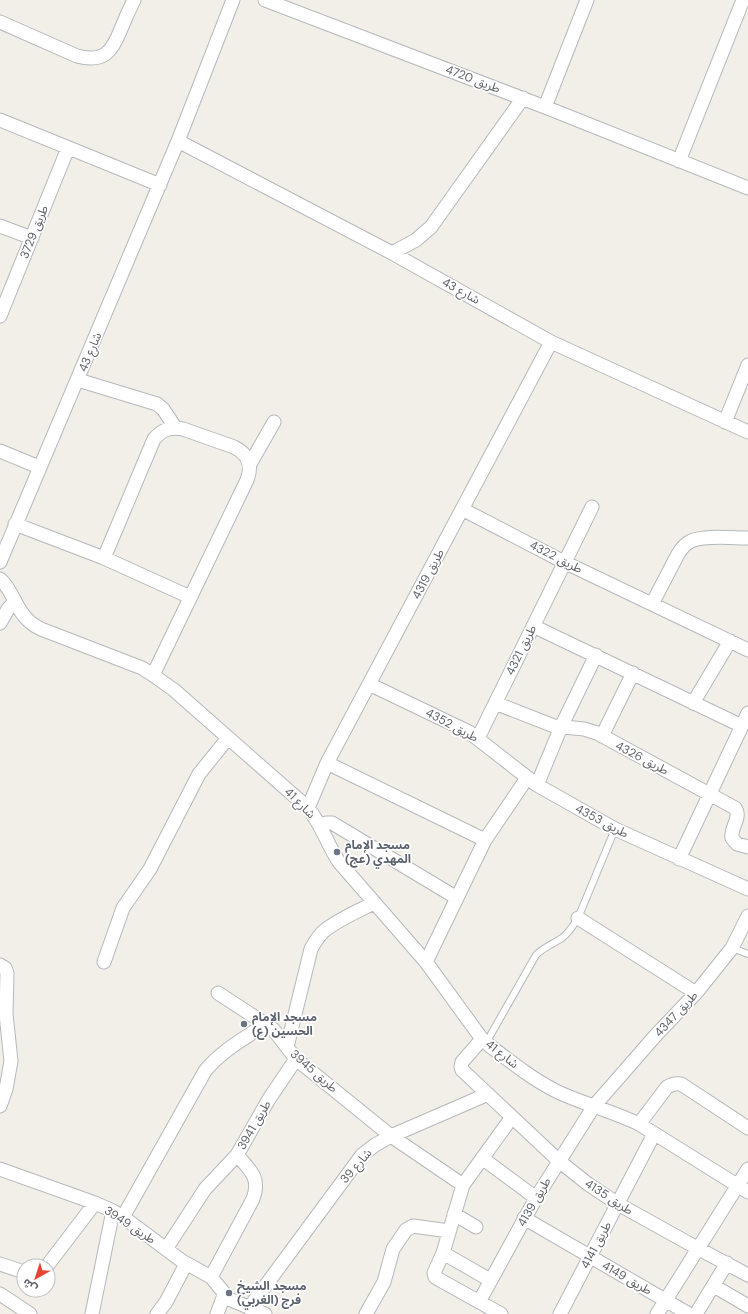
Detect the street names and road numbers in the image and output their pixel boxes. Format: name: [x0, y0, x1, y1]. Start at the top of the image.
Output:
street label: طريق 4720: [443, 61, 503, 97]
street label: طريق 3729: [16, 203, 52, 261]
street label: شارع 43: [439, 274, 483, 309]
street label: شارع 43: [75, 330, 106, 374]
street label: طريق 4322: [527, 537, 585, 577]
street label: طريق 4319: [408, 546, 448, 602]
street label: طريق 4321: [502, 622, 540, 678]
street label: طريق 4352: [423, 704, 481, 746]
street label: طريق 4326: [613, 737, 671, 779]
street label: شارع 41: [280, 784, 319, 823]
street label: طريق 4353: [573, 800, 631, 842]
street label: طريق 4347: [651, 988, 701, 1040]
street label: شارع 41: [482, 1036, 522, 1073]
street label: طريق 3945: [287, 1046, 341, 1096]
street label: طريق 3941: [233, 1097, 275, 1153]
street label: شارع 39: [337, 1145, 376, 1187]
street label: طريق 4139: [513, 1174, 555, 1230]
street label: طريق 4135: [582, 1175, 636, 1219]
street label: طريق 3949: [101, 1202, 159, 1248]
street label: طريق 4141: [577, 1219, 615, 1271]
street label: طريق 4149: [599, 1257, 655, 1299]

